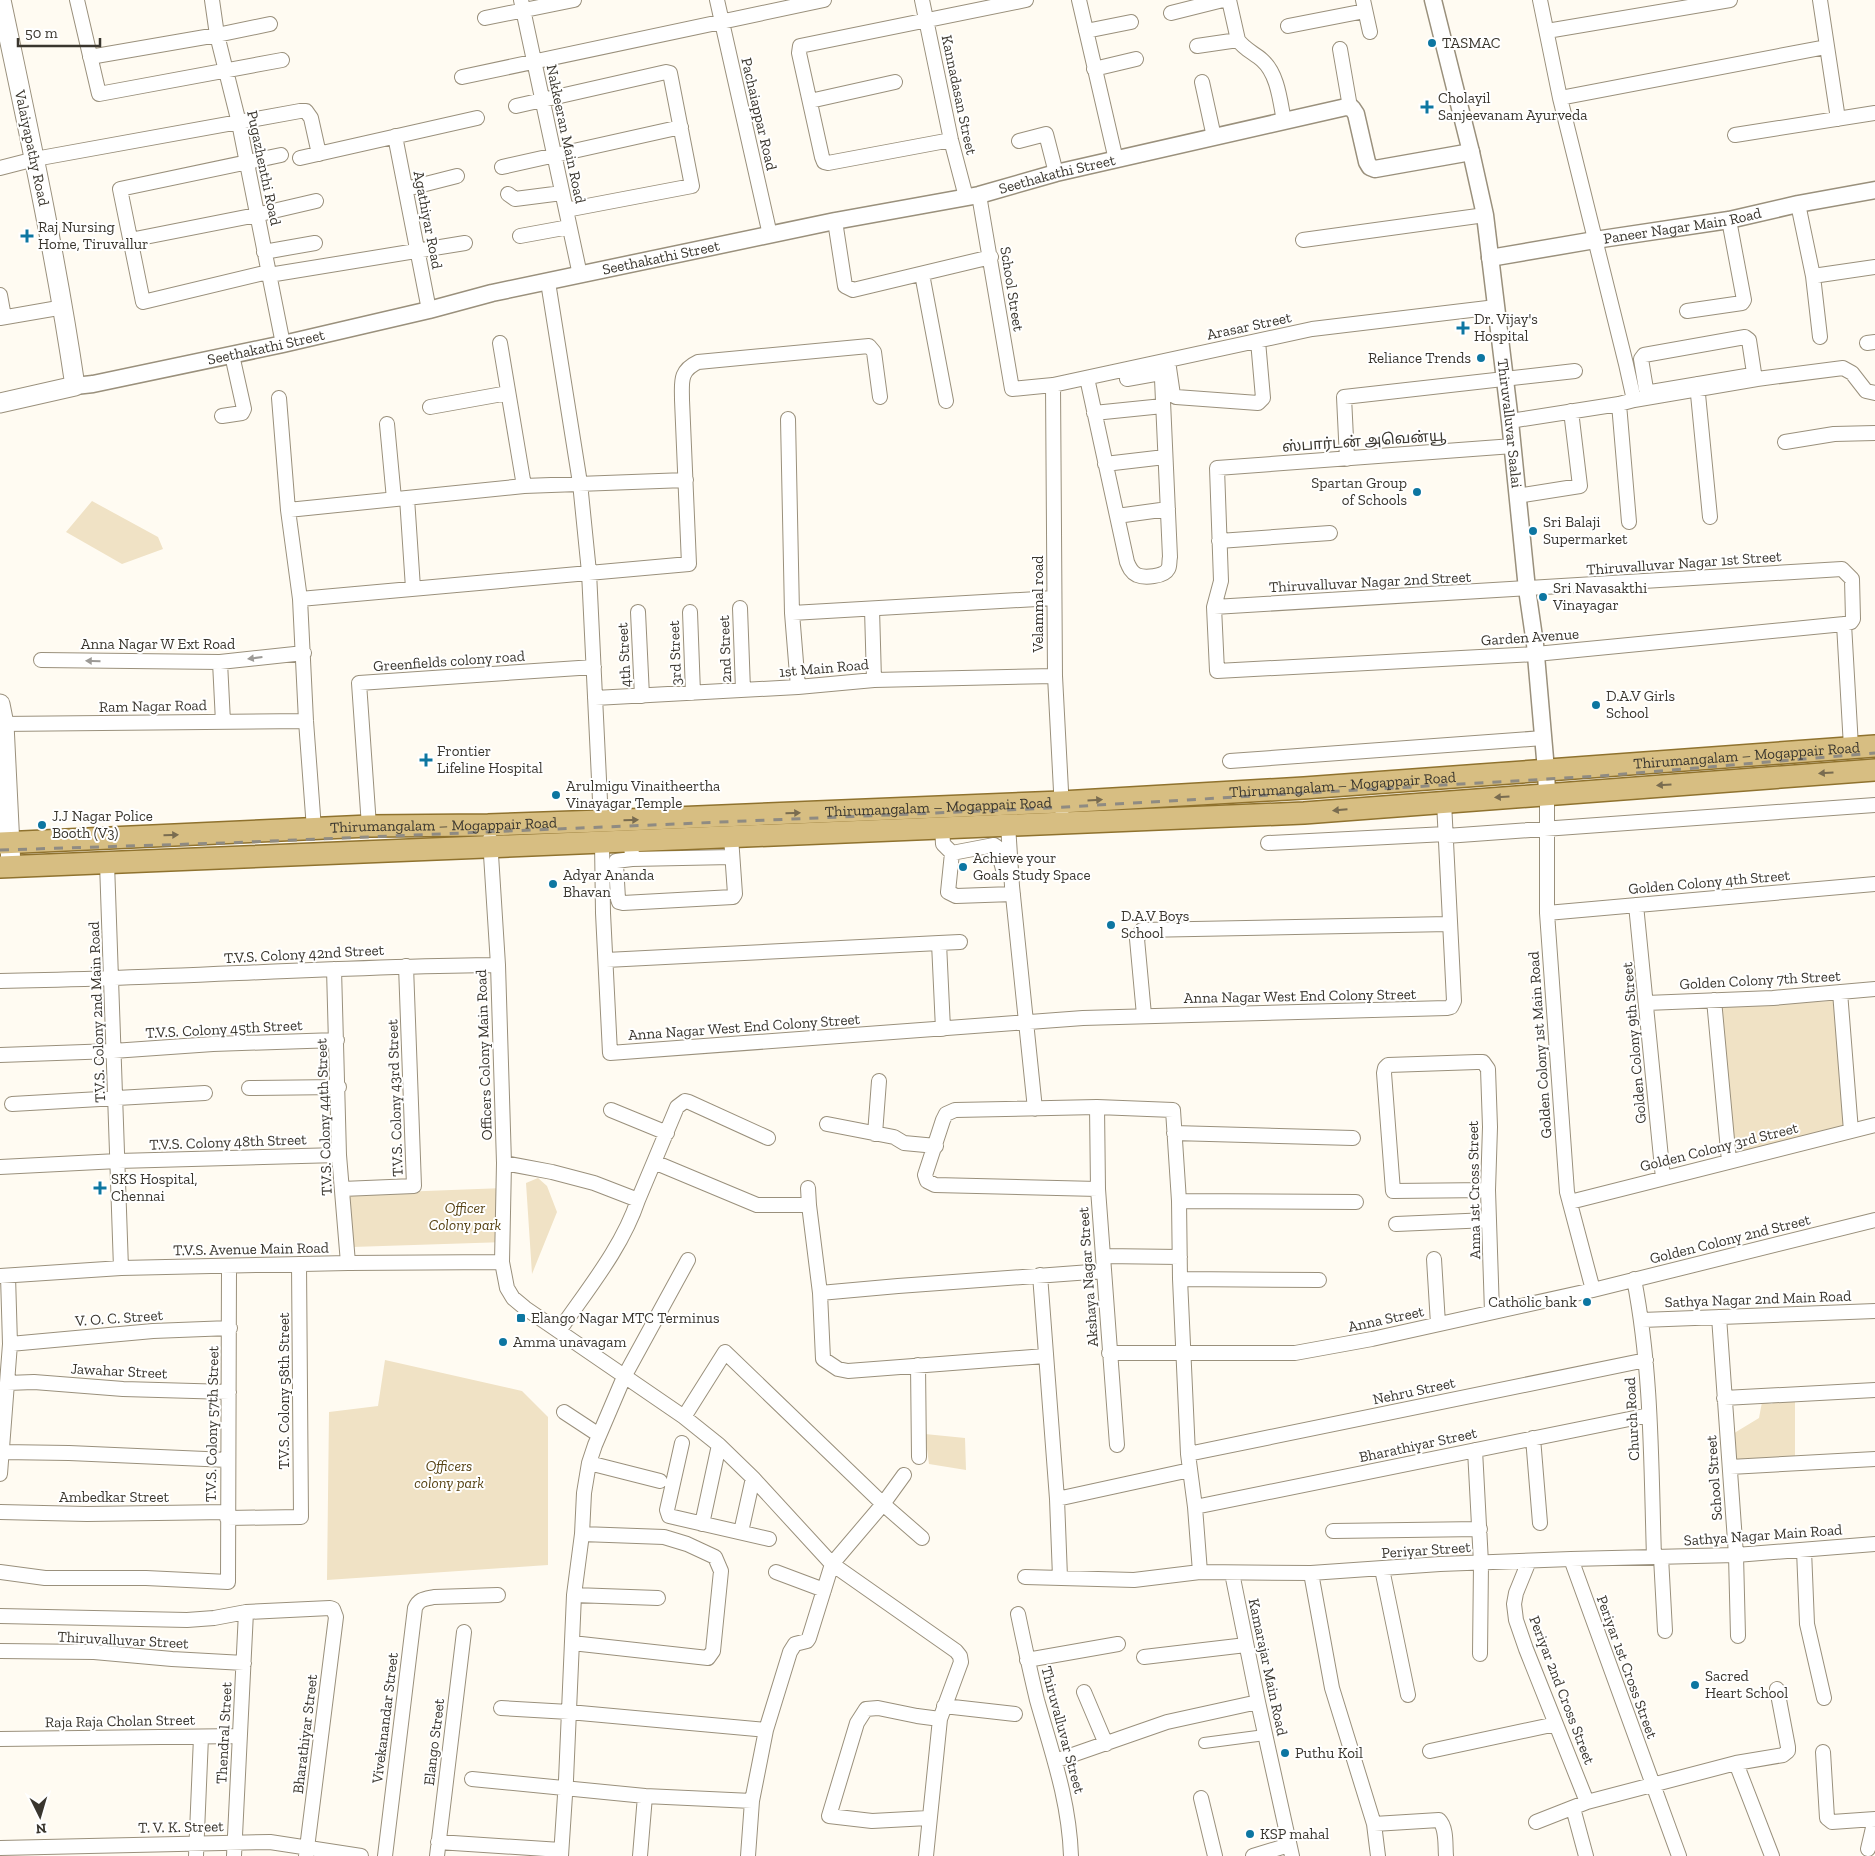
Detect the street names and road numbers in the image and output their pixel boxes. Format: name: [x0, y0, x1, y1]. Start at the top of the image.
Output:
street label: Kannadasan Street: [937, 33, 981, 157]
street label: Pachaiappar Road: [737, 56, 781, 173]
street label: Nakkeeran Main Road: [542, 63, 590, 206]
street label: Valaiyapathy Road: [11, 87, 53, 208]
street label: Pugazhenthi Road: [243, 109, 285, 228]
street label: Seethakathi Street: [997, 151, 1117, 198]
street label: Agathiyar Road: [410, 169, 446, 271]
street label: Paneer Nagar Main Road: [1602, 204, 1764, 248]
street label: Seethakathi Street: [601, 236, 722, 279]
street label: School Street: [996, 245, 1028, 333]
street label: Arasar Street: [1205, 308, 1293, 344]
street label: Seethakathi Street: [206, 325, 327, 369]
street label: Thiruvalluvar Saalai: [1494, 358, 1526, 489]
street label: ஸ்பார்டன் அவென்யூ: [1282, 426, 1447, 458]
street label: Thiruvalluvar Nagar 1st Street: [1586, 547, 1783, 579]
street label: Velammal road: [1029, 555, 1047, 654]
street label: Thiruvalluvar Nagar 2nd Street: [1269, 568, 1472, 596]
street label: 2nd Street: [715, 615, 735, 683]
street label: 3rd Street: [665, 620, 685, 686]
street label: 4th Street: [613, 622, 635, 688]
street label: Garden Avenue: [1480, 625, 1580, 649]
street label: Anna Nagar W Ext Road: [81, 635, 236, 653]
street label: Greenfields colony road: [373, 647, 526, 675]
street label: 1st Main Road: [778, 655, 870, 681]
street label: Ram Nagar Road: [99, 696, 208, 716]
street label: Thirumangalam – Mogappair Road: [1633, 738, 1861, 773]
street label: Thirumangalam – Mogappair Road: [1229, 768, 1457, 801]
street label: Thirumangalam – Mogappair Road: [824, 793, 1053, 821]
street label: Thirumangalam – Mogappair Road: [330, 814, 558, 837]
street label: Golden Colony 4th Street: [1627, 866, 1791, 898]
street label: T.V.S. Colony 2nd Main Road: [85, 920, 109, 1103]
street label: T.V.S. Colony 42nd Street: [223, 941, 385, 967]
street label: Golden Colony 1st Main Road: [1524, 950, 1556, 1139]
street label: Golden Colony 9th Street: [1618, 961, 1650, 1125]
street label: Golden Colony 7th Street: [1679, 967, 1841, 993]
street label: Officers Colony Main Road: [472, 968, 496, 1141]
street label: Anna Nagar West End Colony Street: [1184, 985, 1417, 1007]
street label: Anna Nagar West End Colony Street: [627, 1010, 861, 1044]
street label: T.V.S. Colony 45th Street: [145, 1016, 303, 1042]
street label: T.V.S. Colony 43rd Street: [383, 1019, 407, 1177]
street label: T.V.S. Colony 44th Street: [312, 1037, 336, 1196]
street label: Golden Colony 3rd Street: [1638, 1119, 1800, 1175]
street label: Anna 1st Cross Street: [1464, 1120, 1484, 1259]
street label: T.V.S. Colony 48th Street: [149, 1130, 308, 1154]
street label: Akshaya Nagar Street: [1074, 1206, 1102, 1348]
street label: Golden Colony 2nd Street: [1648, 1210, 1813, 1268]
street label: T.V.S. Avenue Main Road: [173, 1239, 330, 1259]
street label: Sathya Nagar 2nd Main Road: [1664, 1287, 1852, 1311]
street label: Anna Street: [1346, 1302, 1426, 1336]
street label: V. O. C. Street: [73, 1306, 164, 1330]
street label: T.V.S. Colony 58th Street: [275, 1312, 293, 1470]
street label: T.V.S. Colony 57th Street: [202, 1345, 222, 1502]
street label: Jawahar Street: [70, 1359, 168, 1383]
street label: Nehru Street: [1371, 1373, 1457, 1409]
street label: Church Road: [1621, 1376, 1643, 1461]
street label: Bharathiyar Street: [1357, 1424, 1479, 1466]
street label: School Street: [1702, 1434, 1726, 1521]
street label: Ambedkar Street: [59, 1488, 169, 1506]
street label: Sathya Nagar Main Road: [1683, 1520, 1844, 1550]
street label: Periyar Street: [1381, 1538, 1472, 1562]
street label: Periyar 1st Cross Street: [1593, 1593, 1661, 1741]
street label: Kamarajar Main Road: [1245, 1597, 1292, 1738]
street label: Periyar 2nd Cross Street: [1525, 1613, 1599, 1767]
street label: Thiruvalluvar Street: [57, 1628, 189, 1652]
street label: Vivekanandar Street: [368, 1651, 402, 1786]
street label: Thiruvalluvar Street: [1037, 1664, 1089, 1796]
street label: Bharathiyar Street: [289, 1673, 321, 1795]
street label: Thendral Street: [212, 1681, 236, 1784]
street label: Elango Street: [420, 1697, 448, 1787]
street label: Raja Raja Cholan Street: [45, 1711, 196, 1731]
street label: T. V. K. Street: [138, 1817, 224, 1837]

